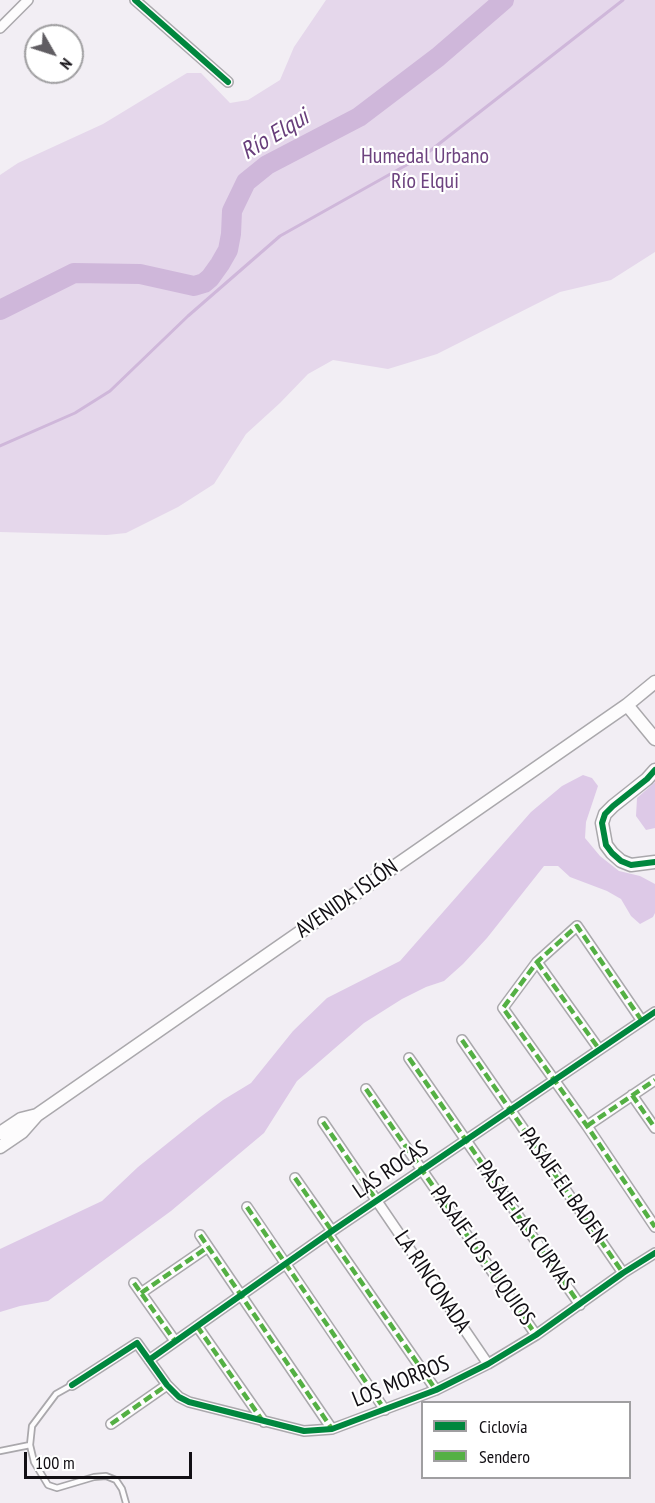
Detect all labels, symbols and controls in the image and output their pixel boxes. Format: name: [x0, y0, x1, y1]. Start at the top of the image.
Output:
north arrow: [24, 24, 84, 84]
text: N: [56, 54, 77, 74]
water label: Río Elqui: [236, 104, 314, 166]
park label: Humedal Urbano Río Elqui: [361, 144, 489, 196]
street label: AVENIDA ISLÓN: [291, 854, 403, 944]
street label: PASAJE EL BADEN: [513, 1123, 613, 1249]
street label: LAS ROCAS: [348, 1135, 434, 1205]
street label: PASAJE LAS CURVAS: [470, 1156, 580, 1296]
street label: PASAJE LOS PUQUIOS: [424, 1181, 540, 1331]
street label: LA RINCONADA: [388, 1226, 476, 1338]
street label: LOS MORROS: [349, 1351, 453, 1413]
legend: [421, 1401, 631, 1479]
text: Ciclovía: [479, 1415, 527, 1438]
scale bar: [27, 1440, 195, 1478]
text: Sendero: [479, 1445, 530, 1468]
text: 100 m: [35, 1451, 75, 1474]

